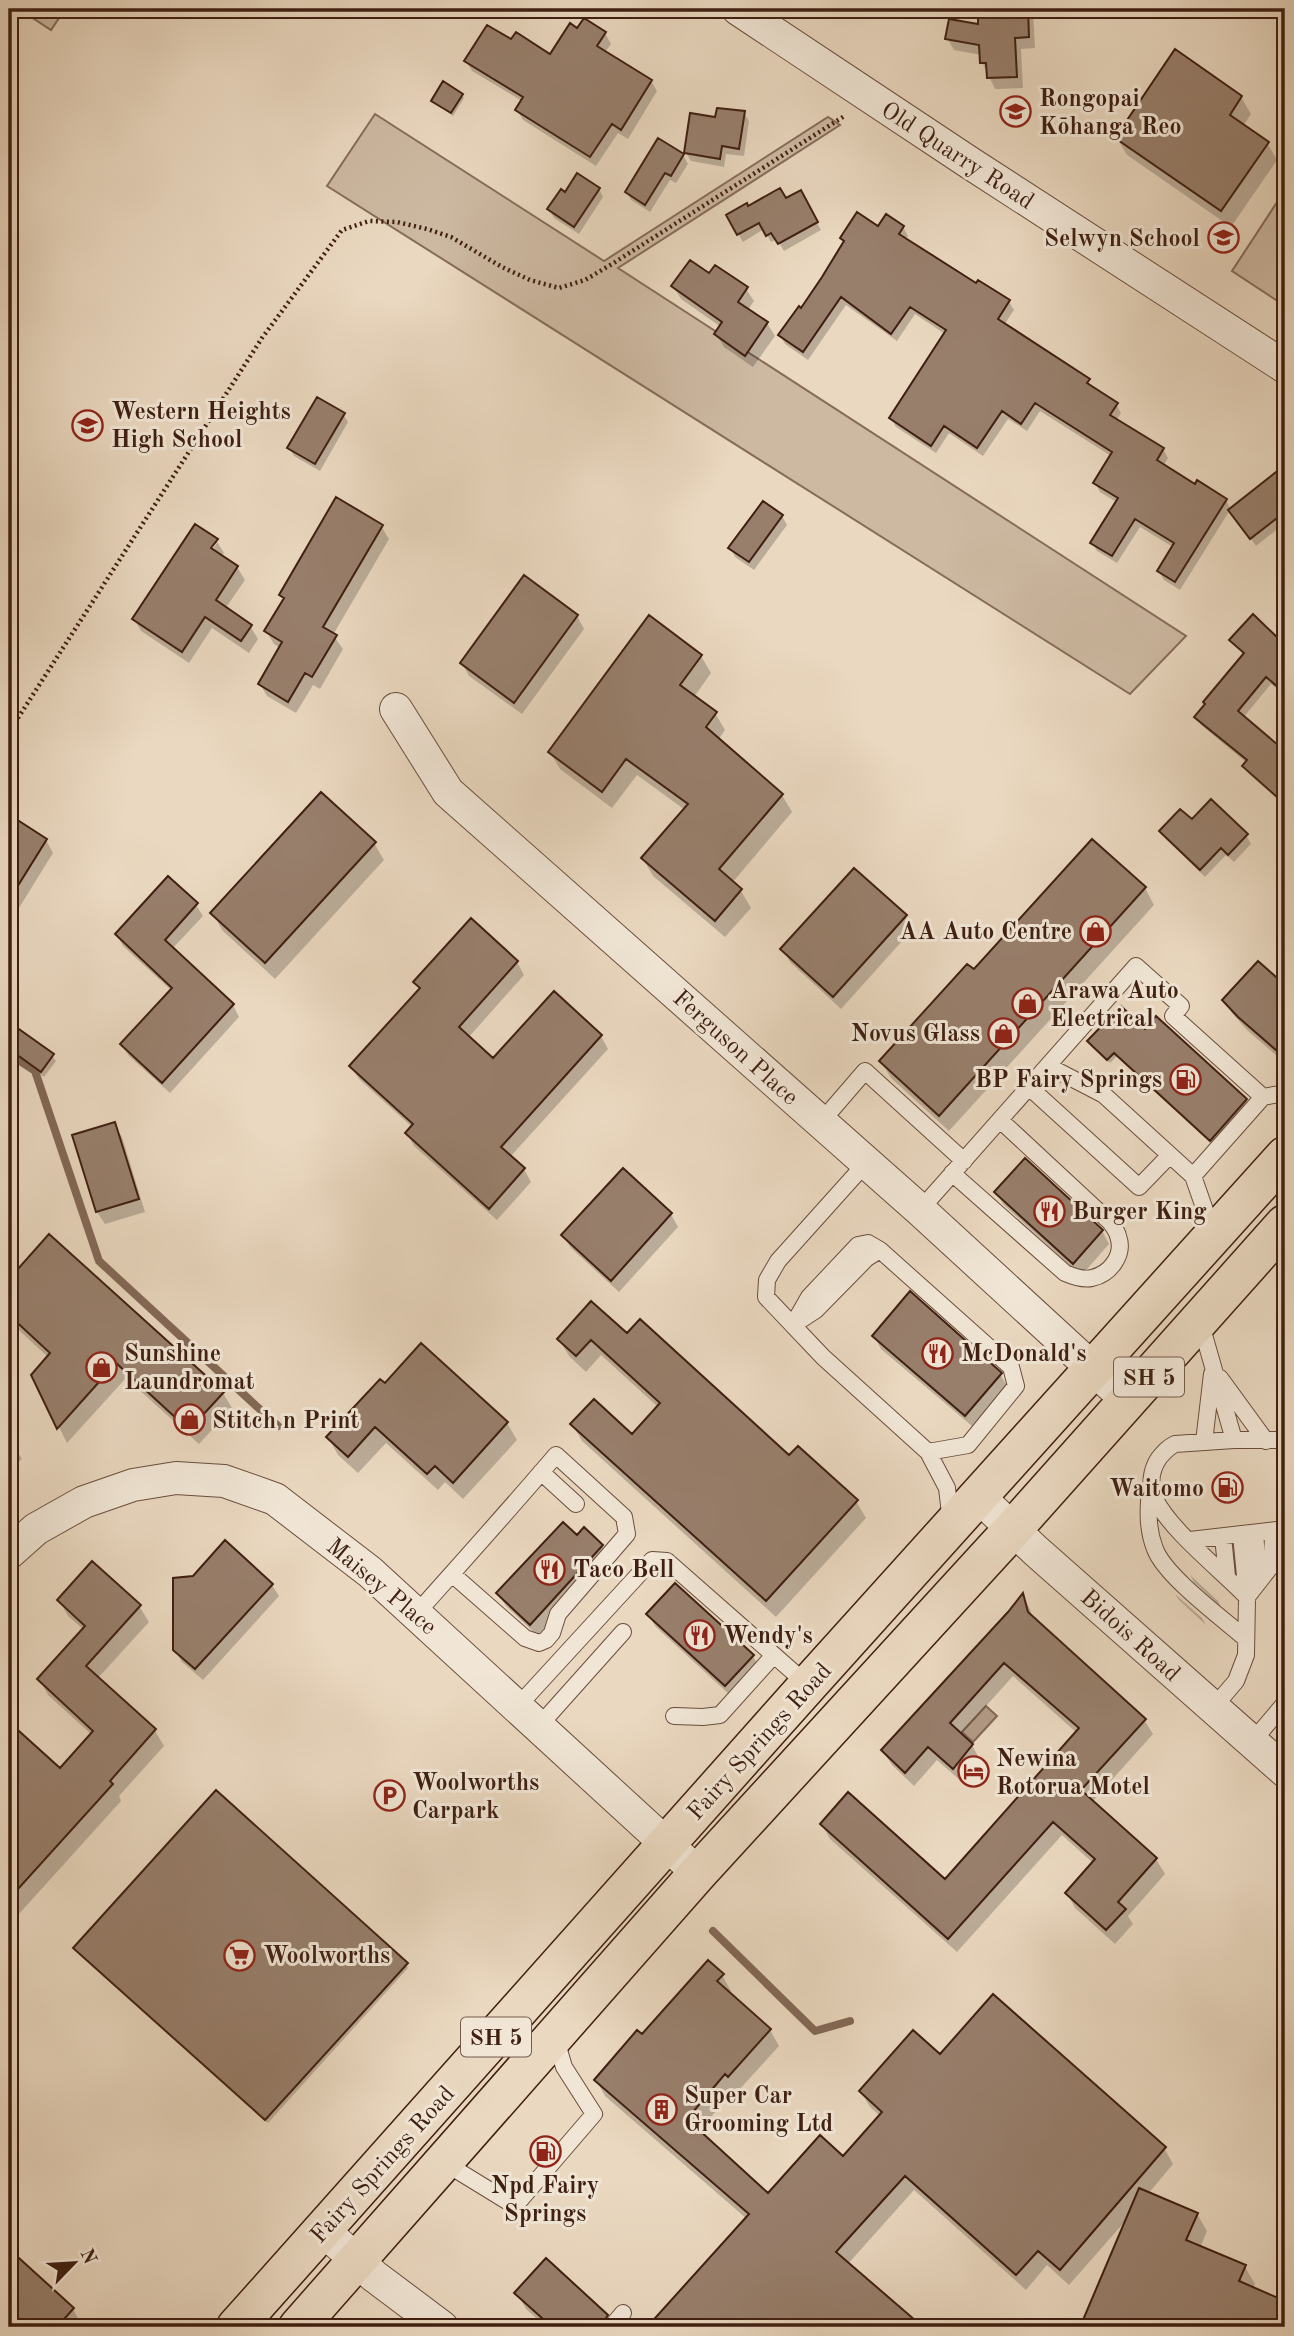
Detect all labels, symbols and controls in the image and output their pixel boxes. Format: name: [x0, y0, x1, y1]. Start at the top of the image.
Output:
place label: Rongopai Kōhanga Reo: [1039, 88, 1182, 140]
school or university icon: Rongopai Kōhanga Reo: [999, 95, 1033, 129]
street label: Old Quarry Road: [876, 99, 1037, 215]
school or university icon: Selwyn School: [1206, 221, 1240, 255]
place label: Selwyn School: [1044, 228, 1200, 252]
place label: Western Heights High School: [111, 401, 291, 453]
school or university icon: Western Heights High School: [71, 408, 105, 442]
shop icon: AA Auto Centre: [1078, 914, 1112, 948]
place label: AA Auto Centre: [899, 921, 1072, 945]
place label: Arawa Auto Electrical: [1050, 980, 1179, 1032]
street label: Ferguson Place: [667, 986, 802, 1111]
shop icon: Arawa Auto Electrical: [1010, 987, 1044, 1021]
shop icon: Novus Glass: [986, 1016, 1020, 1050]
place label: Novus Glass: [851, 1023, 980, 1047]
fuel station icon: BP Fairy Springs: [1168, 1062, 1202, 1096]
place label: BP Fairy Springs: [975, 1069, 1162, 1093]
restaurant icon: Burger King: [1032, 1194, 1066, 1228]
place label: Burger King: [1072, 1201, 1207, 1225]
restaurant icon: McDonald's: [921, 1336, 955, 1370]
place label: Sunshine Laundromat: [124, 1343, 255, 1395]
place label: McDonald's: [961, 1343, 1086, 1367]
shop icon: Sunshine Laundromat: [84, 1350, 118, 1384]
road number: SH 5: [1114, 1358, 1184, 1396]
shop icon: Stitch n Print: [172, 1403, 206, 1437]
place label: Stitch n Print: [212, 1410, 360, 1434]
fuel station icon: Waitomo: [1210, 1471, 1244, 1505]
place label: Waitomo: [1109, 1478, 1204, 1502]
street label: Maisey Place: [321, 1535, 440, 1640]
restaurant icon: Taco Bell: [533, 1552, 567, 1586]
place label: Taco Bell: [573, 1559, 674, 1583]
street label: Bidois Road: [1075, 1586, 1184, 1687]
restaurant icon: Wendy's: [683, 1618, 717, 1652]
place label: Wendy's: [723, 1625, 813, 1649]
street label: Fairy Springs Road: [684, 1659, 837, 1826]
place label: Newina Rotorua Motel: [996, 1748, 1150, 1800]
hotel icon: Newina Rotorua Motel: [956, 1755, 990, 1789]
place label: Woolworths Carpark: [412, 1772, 539, 1824]
parking icon: Woolworths Carpark: [372, 1779, 406, 1813]
supermarket icon: Woolworths: [223, 1938, 257, 1972]
place label: Woolworths: [263, 1945, 390, 1969]
road number: SH 5: [461, 2018, 531, 2056]
street label: Fairy Springs Road: [307, 2082, 460, 2249]
place label: Super Car Grooming Ltd: [684, 2085, 833, 2137]
building icon: Super Car Grooming Ltd: [644, 2092, 678, 2126]
fuel station icon: Npd Fairy Springs: [528, 2134, 562, 2168]
place label: Npd Fairy Springs: [491, 2175, 599, 2227]
north arrow: [38, 2228, 108, 2298]
text: N: [75, 2246, 99, 2268]

